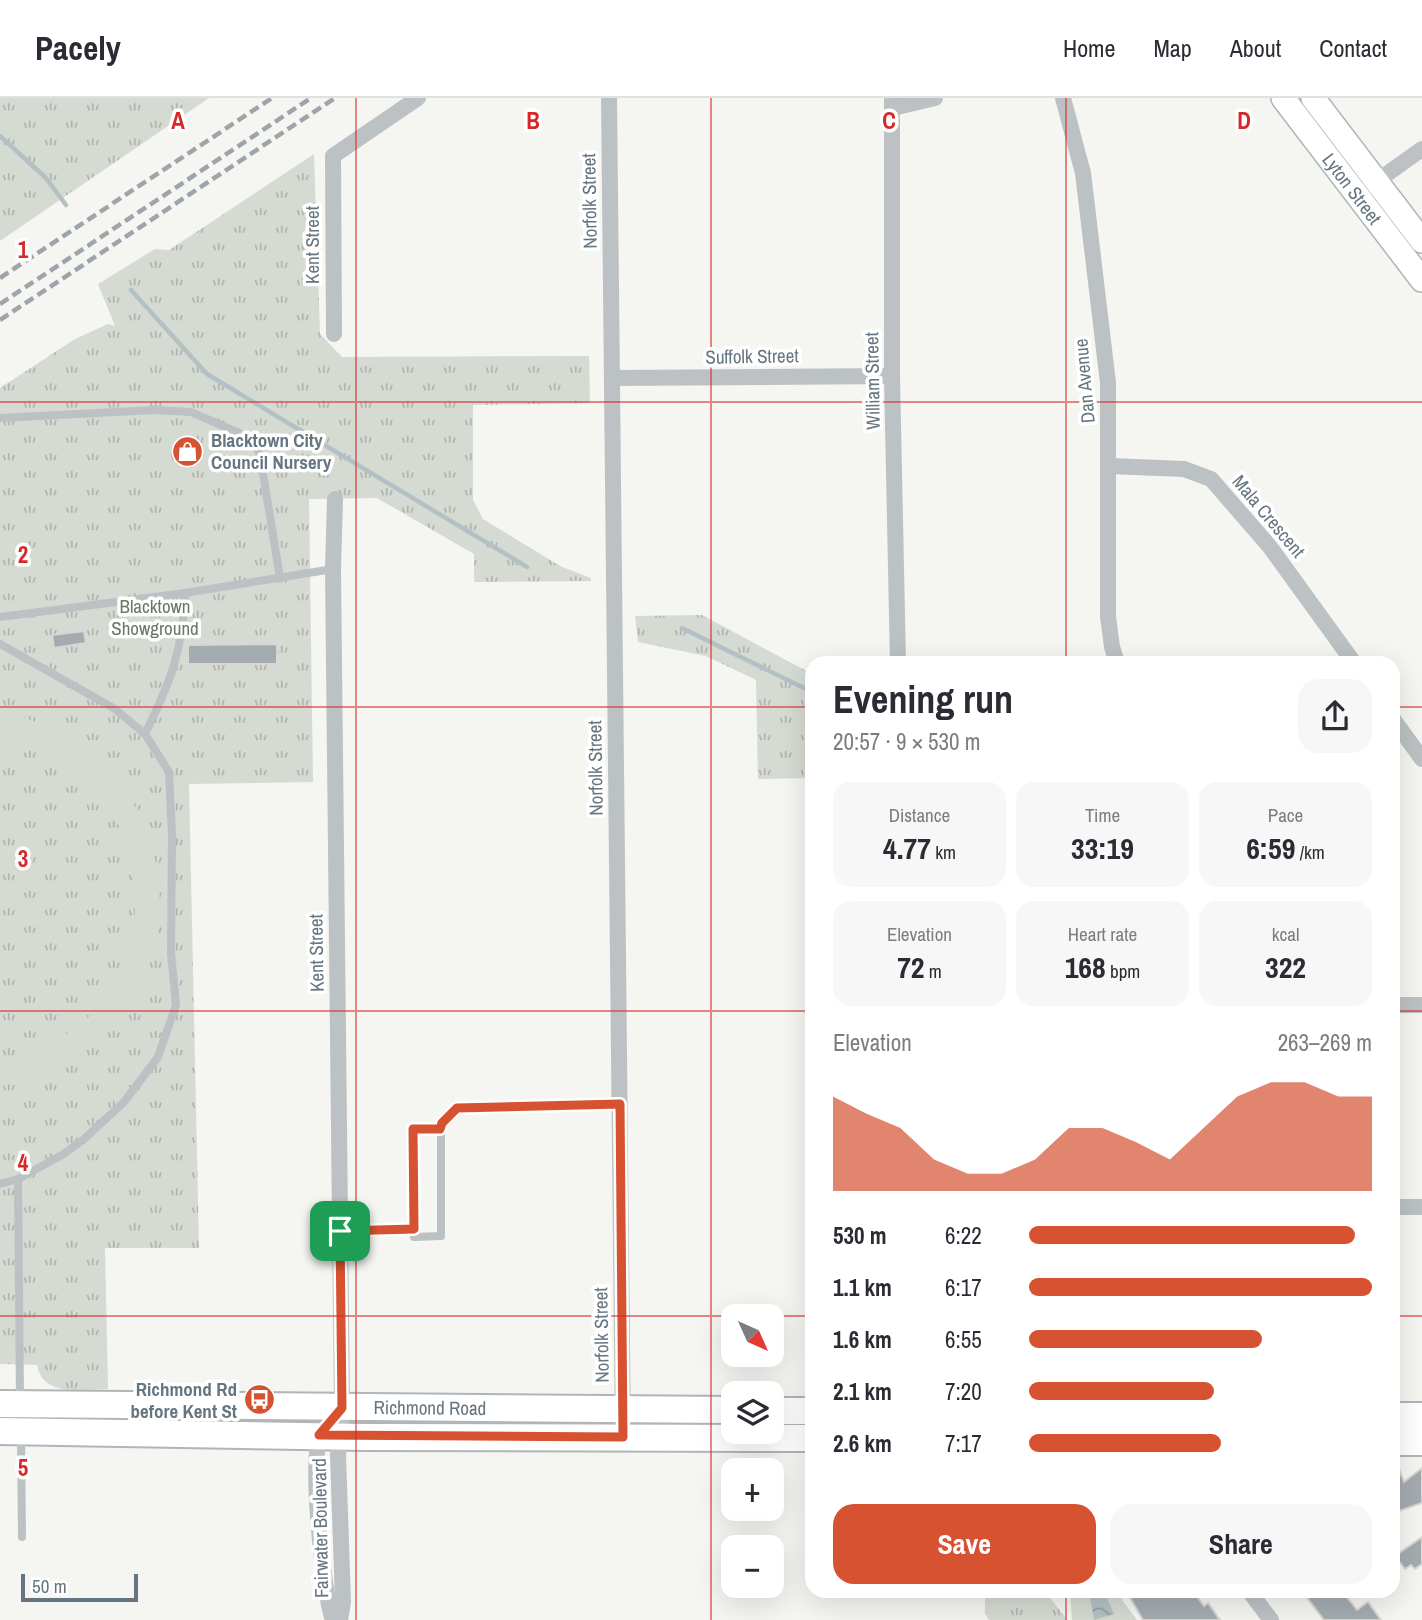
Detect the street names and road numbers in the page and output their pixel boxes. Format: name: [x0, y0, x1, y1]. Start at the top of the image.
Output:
street label: Lyton Street: [1317, 148, 1388, 230]
street label: Norfolk Street: [575, 152, 603, 249]
street label: Kent Street: [299, 205, 325, 284]
street label: William Street: [858, 331, 886, 430]
street label: Dan Avenue: [1067, 338, 1101, 424]
street label: Suffolk Street: [705, 342, 800, 370]
street label: Mala Crescent: [1227, 469, 1312, 563]
street label: Norfolk Street: [581, 719, 609, 816]
street label: Kent Street: [302, 913, 330, 992]
street label: Norfolk Street: [587, 1286, 615, 1383]
street label: Richmond Road: [374, 1394, 486, 1421]
street label: Fairwater Boulevard: [306, 1458, 334, 1598]

